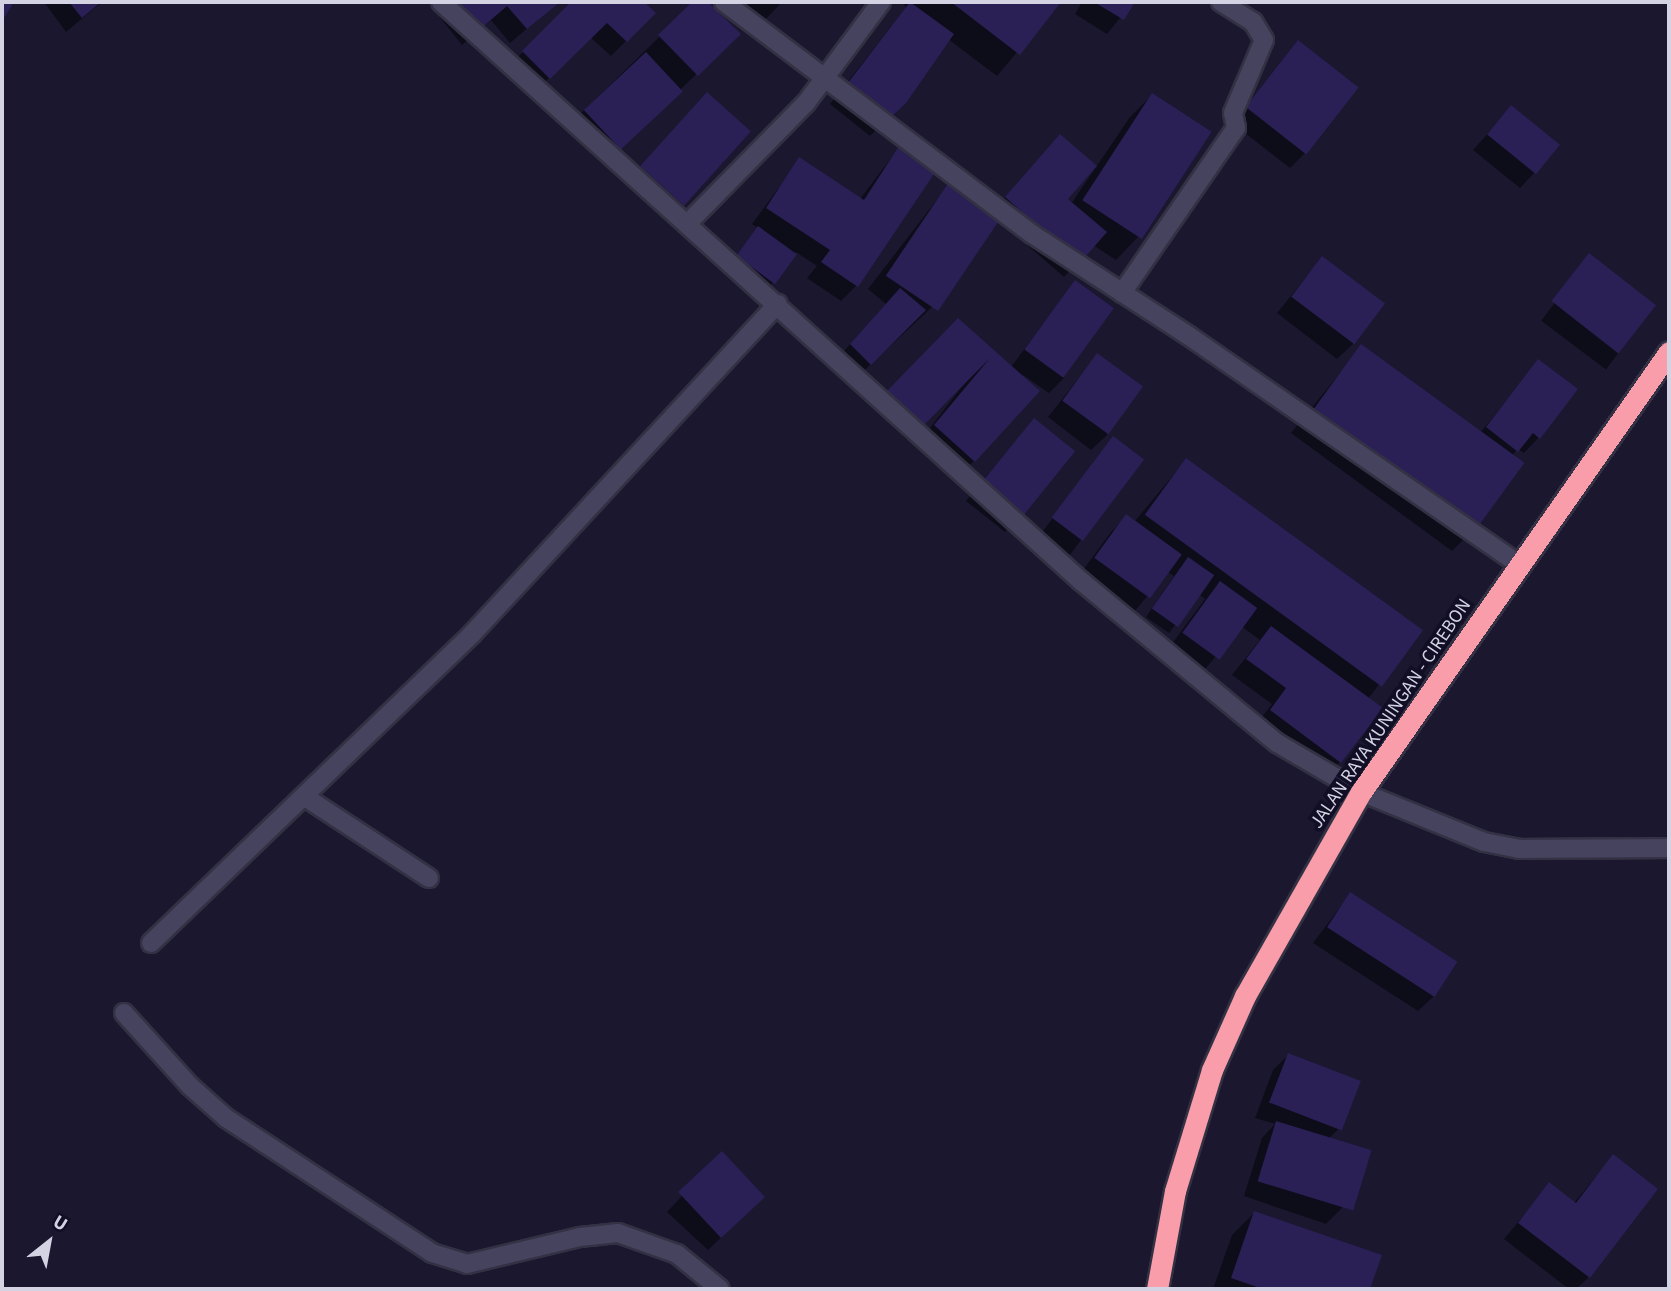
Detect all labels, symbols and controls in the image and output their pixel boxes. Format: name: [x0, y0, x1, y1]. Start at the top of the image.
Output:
street label: JALAN RAYA KUNINGAN - CIREBON: [1306, 595, 1476, 833]
north arrow: [14, 1207, 84, 1277]
text: U: [48, 1209, 72, 1238]

